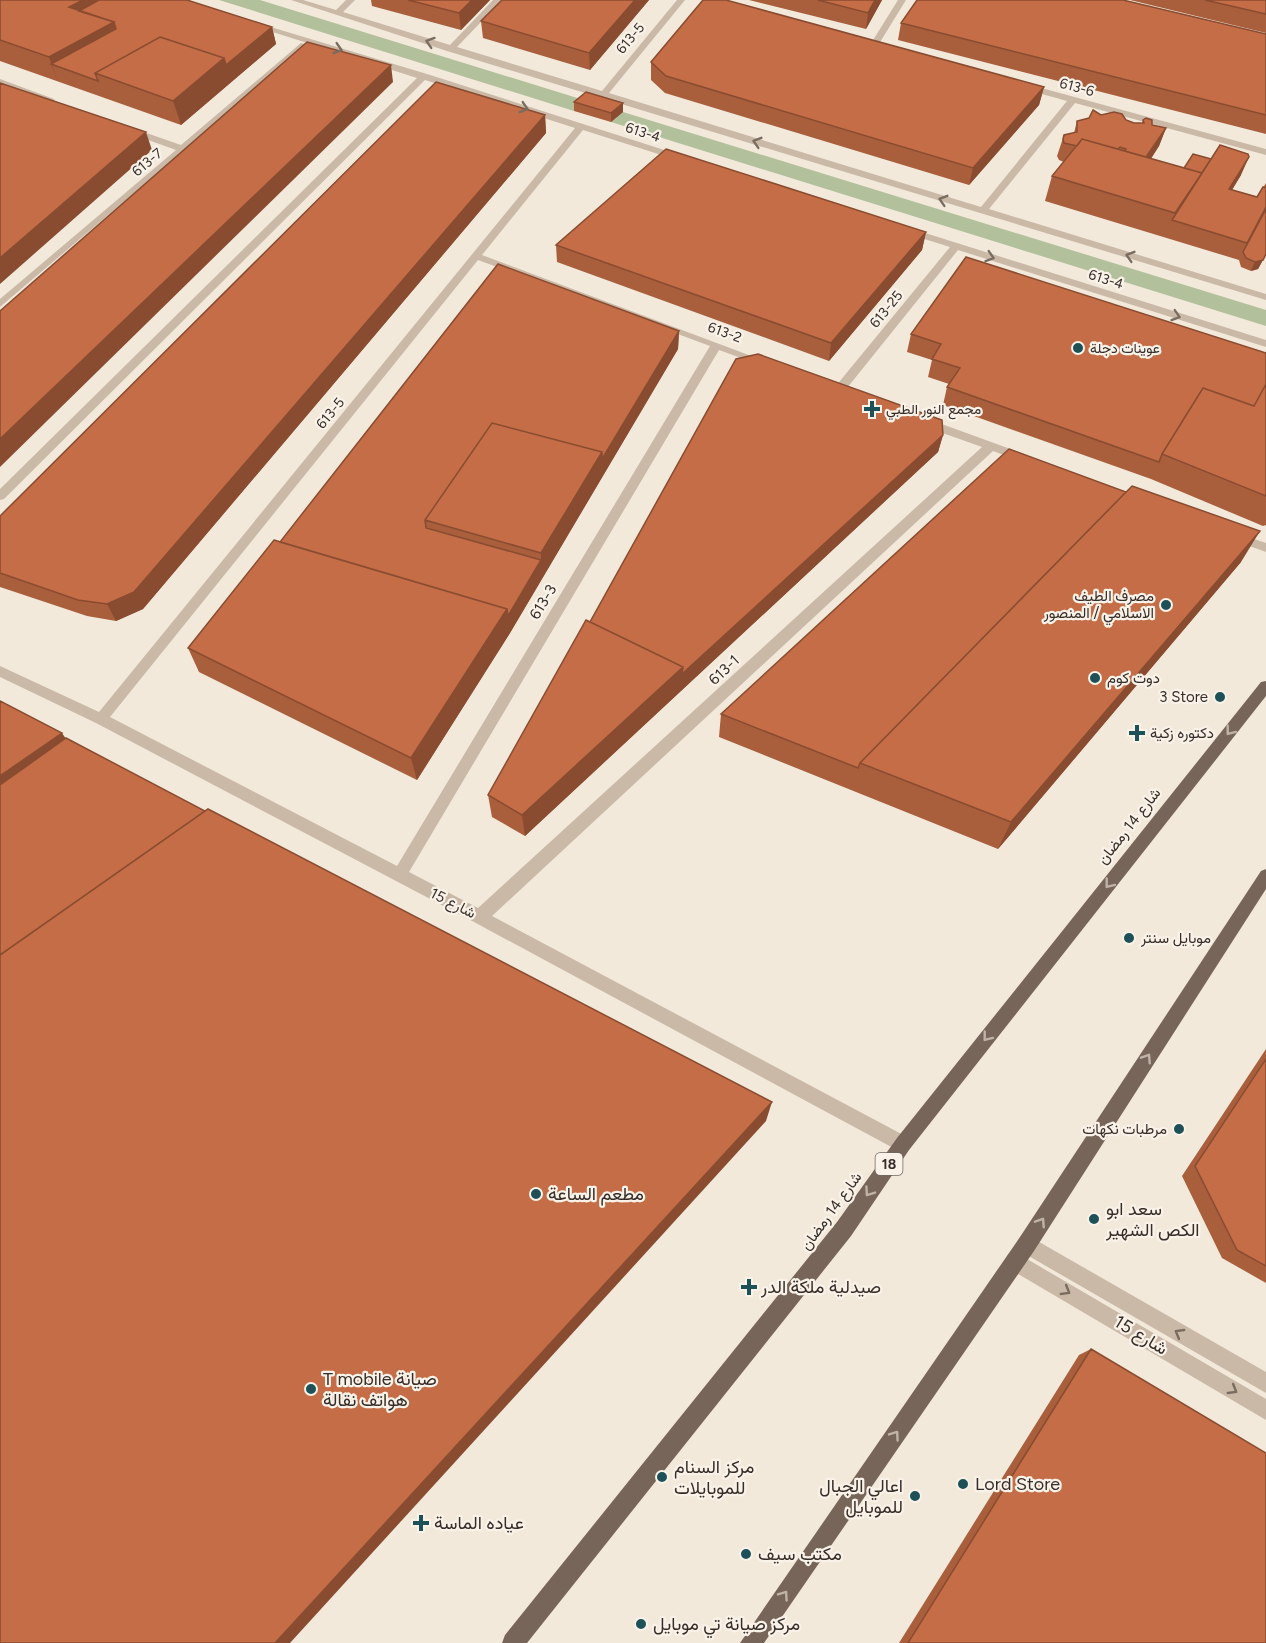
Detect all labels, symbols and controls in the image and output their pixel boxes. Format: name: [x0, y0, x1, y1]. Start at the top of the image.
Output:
street label: 613-5: [613, 19, 648, 57]
one-way arrow: [425, 37, 436, 49]
one-way arrow: [332, 42, 343, 54]
street label: 613-6: [1058, 75, 1096, 100]
one-way arrow: [518, 101, 529, 113]
street label: 613-4: [623, 119, 663, 146]
one-way arrow: [752, 137, 763, 149]
street label: 613-7: [129, 144, 166, 180]
one-way arrow: [938, 195, 949, 207]
one-way arrow: [984, 249, 995, 262]
one-way arrow: [1125, 251, 1136, 263]
street label: 613-4: [1086, 266, 1126, 293]
street label: 613-25: [866, 287, 907, 331]
one-way arrow: [1170, 309, 1181, 321]
street label: 613-2: [705, 318, 744, 346]
place label: عوينات دجلة: [1090, 340, 1160, 357]
marker: عوينات دجلة: [1071, 341, 1085, 355]
street label: 613-5: [313, 394, 348, 432]
marker: مجمع النور الطبي: [863, 400, 881, 418]
place label: مجمع النور الطبي: [886, 401, 981, 421]
street label: 613-3: [526, 581, 560, 623]
place label: مصرف الطيف الاسلامي / المنصور: [1043, 587, 1154, 626]
marker: مصرف الطيف الاسلامي / المنصور: [1159, 598, 1173, 612]
street label: 613-1: [705, 651, 743, 689]
place label: دوت كوم: [1107, 669, 1160, 688]
marker: دوت كوم: [1088, 671, 1102, 685]
place label: 3 Store: [1159, 688, 1208, 706]
marker: 3 Store: [1213, 690, 1227, 704]
marker: دكتوره زكية: [1128, 724, 1146, 742]
place label: دكتوره زكية: [1150, 724, 1214, 742]
one-way arrow: [1226, 725, 1237, 736]
street label: شارع 14 رمضان: [1094, 784, 1166, 869]
one-way arrow: [1105, 877, 1116, 888]
street label: شارع 15: [426, 884, 479, 924]
place label: موبايل سنتر: [1140, 929, 1211, 947]
marker: موبايل سنتر: [1122, 931, 1136, 945]
one-way arrow: [984, 1030, 995, 1041]
one-way arrow: [1140, 1054, 1151, 1065]
place label: مرطبات نكهات: [1082, 1120, 1167, 1138]
marker: مرطبات نكهات: [1172, 1122, 1186, 1136]
road number: 18: [876, 1153, 902, 1175]
street label: شارع 14 رمضان: [797, 1168, 867, 1255]
place label: مطعم الساعة: [548, 1183, 644, 1206]
one-way arrow: [865, 1185, 876, 1196]
marker: مطعم الساعة: [529, 1187, 543, 1201]
place label: سعد ابو الكص الشهير: [1105, 1198, 1200, 1241]
marker: سعد ابو الكص الشهير: [1087, 1212, 1101, 1226]
one-way arrow: [1034, 1218, 1046, 1228]
place label: صيدلية ملكة الدر: [760, 1276, 881, 1298]
marker: صيدلية ملكة الدر: [742, 1280, 756, 1294]
one-way arrow: [1060, 1284, 1070, 1295]
street label: شارع 15: [1110, 1311, 1172, 1360]
one-way arrow: [1175, 1328, 1185, 1340]
place label: T mobile صيانة هواتف نقالة: [323, 1368, 437, 1411]
marker: T mobile صيانة هواتف نقالة: [304, 1382, 318, 1396]
one-way arrow: [1227, 1383, 1237, 1395]
one-way arrow: [888, 1430, 899, 1441]
place label: مركز السنام للموبايلات: [674, 1456, 754, 1499]
marker: مركز السنام للموبايلات: [655, 1470, 669, 1484]
place label: Lord Store: [975, 1473, 1060, 1495]
place label: اعالي الجبال للموبايل: [819, 1475, 903, 1518]
marker: Lord Store: [956, 1477, 970, 1491]
marker: اعالي الجبال للموبايل: [908, 1489, 922, 1503]
place label: عياده الماسة: [434, 1512, 524, 1534]
marker: عياده الماسة: [412, 1514, 430, 1532]
place label: مكتب سيف: [758, 1543, 842, 1565]
marker: مكتب سيف: [739, 1547, 753, 1561]
one-way arrow: [777, 1591, 788, 1602]
place label: مركز صيانة تي موبايل: [653, 1613, 800, 1639]
marker: مركز صيانة تي موبايل: [634, 1617, 648, 1631]

